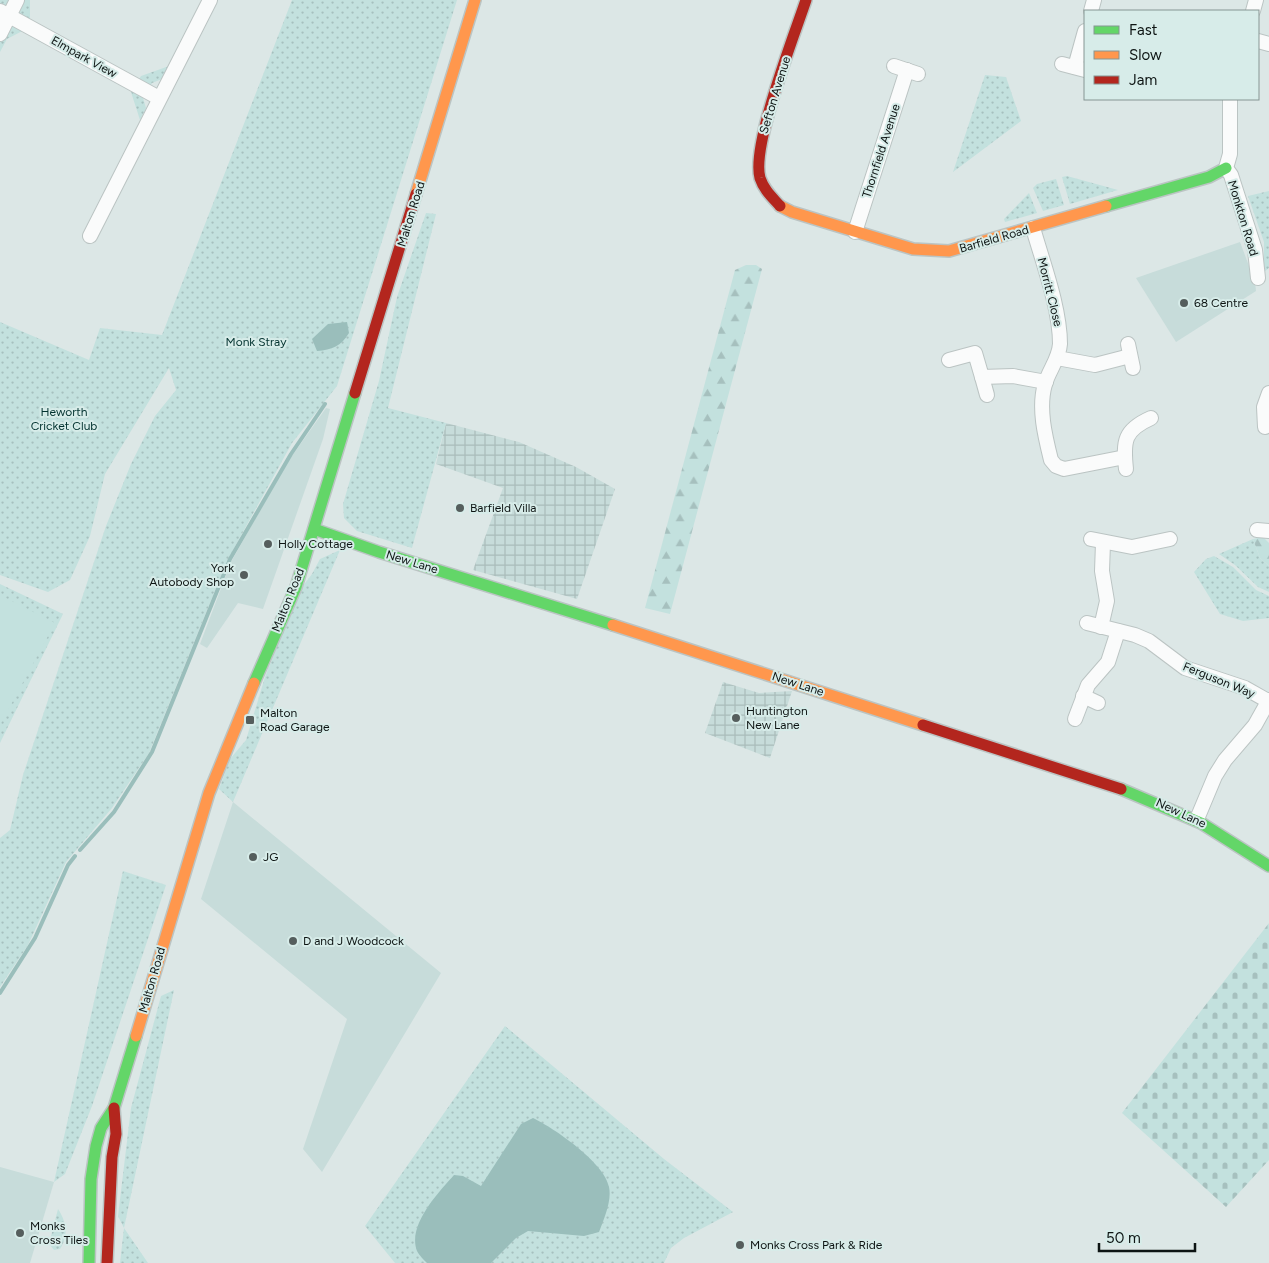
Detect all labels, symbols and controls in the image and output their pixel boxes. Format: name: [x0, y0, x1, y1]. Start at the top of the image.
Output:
legend: [1084, 10, 1259, 100]
text: Fast: [1129, 21, 1158, 39]
street label: Elmpark View: [49, 33, 120, 81]
text: Slow: [1129, 46, 1162, 64]
street label: Sefton Avenue: [757, 54, 794, 135]
text: Jam: [1129, 71, 1157, 89]
street label: Thornfield Avenue: [859, 102, 903, 200]
street label: Monkton Road: [1225, 178, 1261, 258]
street label: Malton Road: [394, 180, 428, 248]
street label: Barfield Road: [958, 222, 1030, 256]
street label: Morritt Close: [1035, 256, 1065, 328]
place label: 68 Centre: [1194, 296, 1249, 310]
marker: 68 Centre: [1178, 297, 1190, 309]
park label: Monk Stray: [226, 335, 287, 349]
park label: Heworth Cricket Club: [31, 405, 97, 433]
place label: Barfield Villa: [470, 501, 536, 515]
marker: Barfield Villa: [454, 502, 466, 514]
place label: Holly Cottage: [278, 537, 353, 551]
marker: Holly Cottage: [262, 538, 274, 550]
street label: New Lane: [384, 547, 440, 577]
place label: York Autobody Shop: [149, 561, 234, 589]
street label: Malton Road: [269, 566, 307, 634]
marker: York Autobody Shop: [238, 569, 250, 581]
street label: Ferguson Way: [1181, 659, 1258, 701]
street label: New Lane: [770, 669, 826, 699]
place label: Huntington New Lane: [746, 704, 808, 732]
place label: Malton Road Garage: [260, 706, 330, 734]
marker: Huntington New Lane: [730, 712, 742, 724]
marker: Malton Road Garage: [244, 714, 256, 726]
street label: New Lane: [1154, 795, 1209, 831]
place label: JG: [263, 850, 278, 864]
marker: JG: [247, 851, 259, 863]
place label: D and J Woodcock: [303, 934, 404, 948]
marker: D and J Woodcock: [287, 935, 299, 947]
street label: Malton Road: [136, 946, 168, 1014]
place label: Monks Cross Tiles: [30, 1219, 88, 1247]
scale bar: [1099, 1220, 1195, 1252]
marker: Monks Cross Tiles: [14, 1227, 26, 1239]
text: 50 m: [1106, 1229, 1141, 1247]
place label: Monks Cross Park & Ride: [750, 1238, 883, 1252]
marker: Monks Cross Park & Ride: [734, 1239, 746, 1251]

